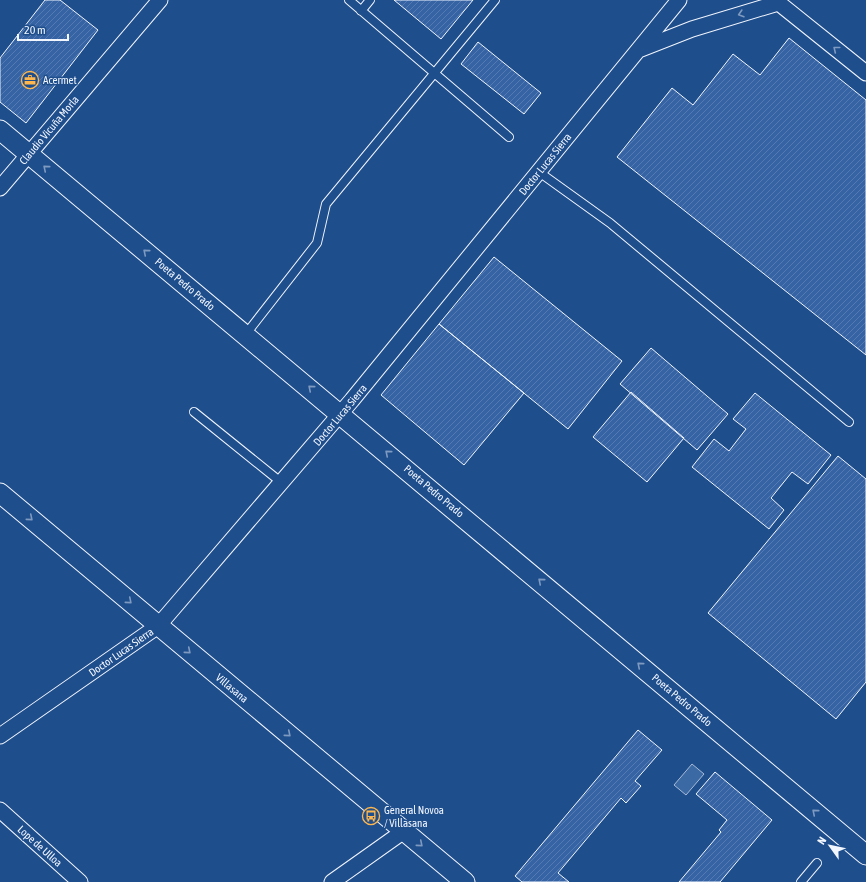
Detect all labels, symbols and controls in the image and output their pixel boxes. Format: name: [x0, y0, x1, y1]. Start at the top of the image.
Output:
one-way arrow: [738, 9, 745, 18]
scale bar: [18, 16, 68, 42]
text: 20 m: [24, 23, 46, 37]
one-way arrow: [833, 46, 840, 53]
office icon: Acermet: [20, 70, 40, 90]
place label: Acermet: [43, 74, 77, 86]
street label: Claudio Vicuña Morla: [17, 93, 81, 167]
street label: Doctor Lucas Sierra: [516, 131, 574, 197]
one-way arrow: [44, 166, 51, 173]
one-way arrow: [144, 249, 151, 256]
street label: Poeta Pedro Prado: [153, 255, 217, 313]
street label: Doctor Lucas Sierra: [311, 382, 369, 448]
one-way arrow: [308, 386, 315, 393]
one-way arrow: [385, 450, 392, 457]
street label: Poeta Pedro Prado: [402, 462, 466, 520]
one-way arrow: [25, 513, 33, 520]
one-way arrow: [538, 579, 545, 586]
one-way arrow: [125, 597, 132, 604]
street label: Doctor Lucas Sierra: [86, 625, 156, 679]
one-way arrow: [184, 646, 191, 653]
one-way arrow: [638, 662, 645, 669]
street label: Villasana: [213, 671, 251, 705]
street label: Poeta Pedro Prado: [650, 671, 714, 729]
one-way arrow: [283, 730, 291, 737]
place label: General Novoa / Villasana: [384, 804, 444, 829]
bus stop icon: General Novoa / Villasana: [361, 806, 381, 826]
one-way arrow: [812, 809, 819, 816]
street label: Lope de Ulloa: [15, 823, 65, 869]
north arrow: [810, 826, 850, 866]
text: N: [815, 835, 828, 847]
one-way arrow: [415, 840, 423, 847]

